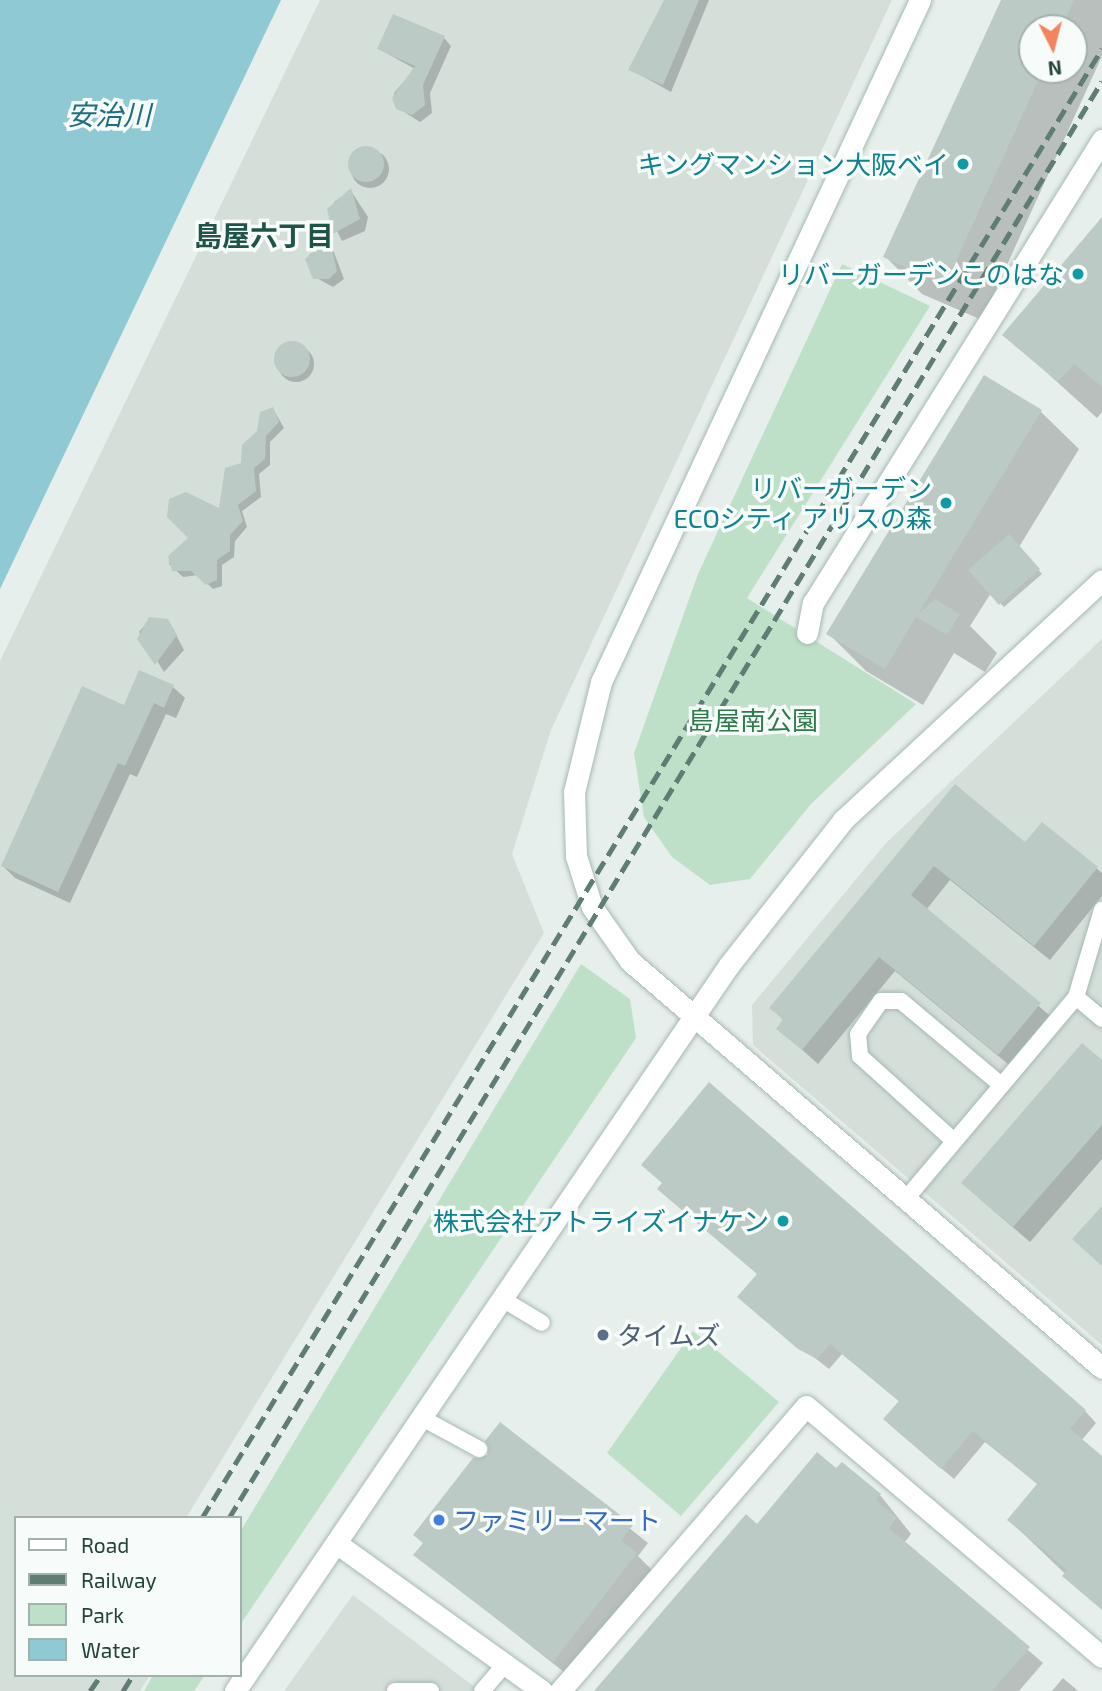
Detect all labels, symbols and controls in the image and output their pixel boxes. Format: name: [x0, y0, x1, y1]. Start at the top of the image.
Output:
north arrow: [1018, 14, 1088, 84]
text: N: [1047, 56, 1063, 81]
water label: 安治川: [67, 97, 151, 131]
place label: キングマンション大阪ベイ: [637, 148, 949, 180]
marker: キングマンション大阪ベイ: [955, 156, 971, 172]
district label: 島屋六丁目: [194, 218, 334, 252]
place label: リバーガーデンこのはな: [778, 258, 1064, 290]
marker: リバーガーデンこのはな: [1070, 266, 1086, 282]
place label: リバーガーデン ECOシティ アリスの森: [672, 472, 932, 534]
marker: リバーガーデン ECOシティ アリスの森: [938, 495, 954, 511]
park label: 島屋南公園: [688, 704, 818, 736]
place label: 株式会社アトライズイナケン: [431, 1205, 769, 1237]
marker: 株式会社アトライズイナケン: [775, 1213, 791, 1229]
place label: タイムズ: [617, 1319, 721, 1351]
marker: タイムズ: [595, 1327, 611, 1343]
place label: ファミリーマート: [453, 1504, 661, 1536]
marker: ファミリーマート: [431, 1512, 447, 1528]
legend: [14, 1516, 242, 1677]
text: Road: [81, 1532, 129, 1557]
text: Railway: [81, 1567, 157, 1592]
text: Park: [81, 1602, 124, 1627]
text: Water: [81, 1637, 140, 1662]

